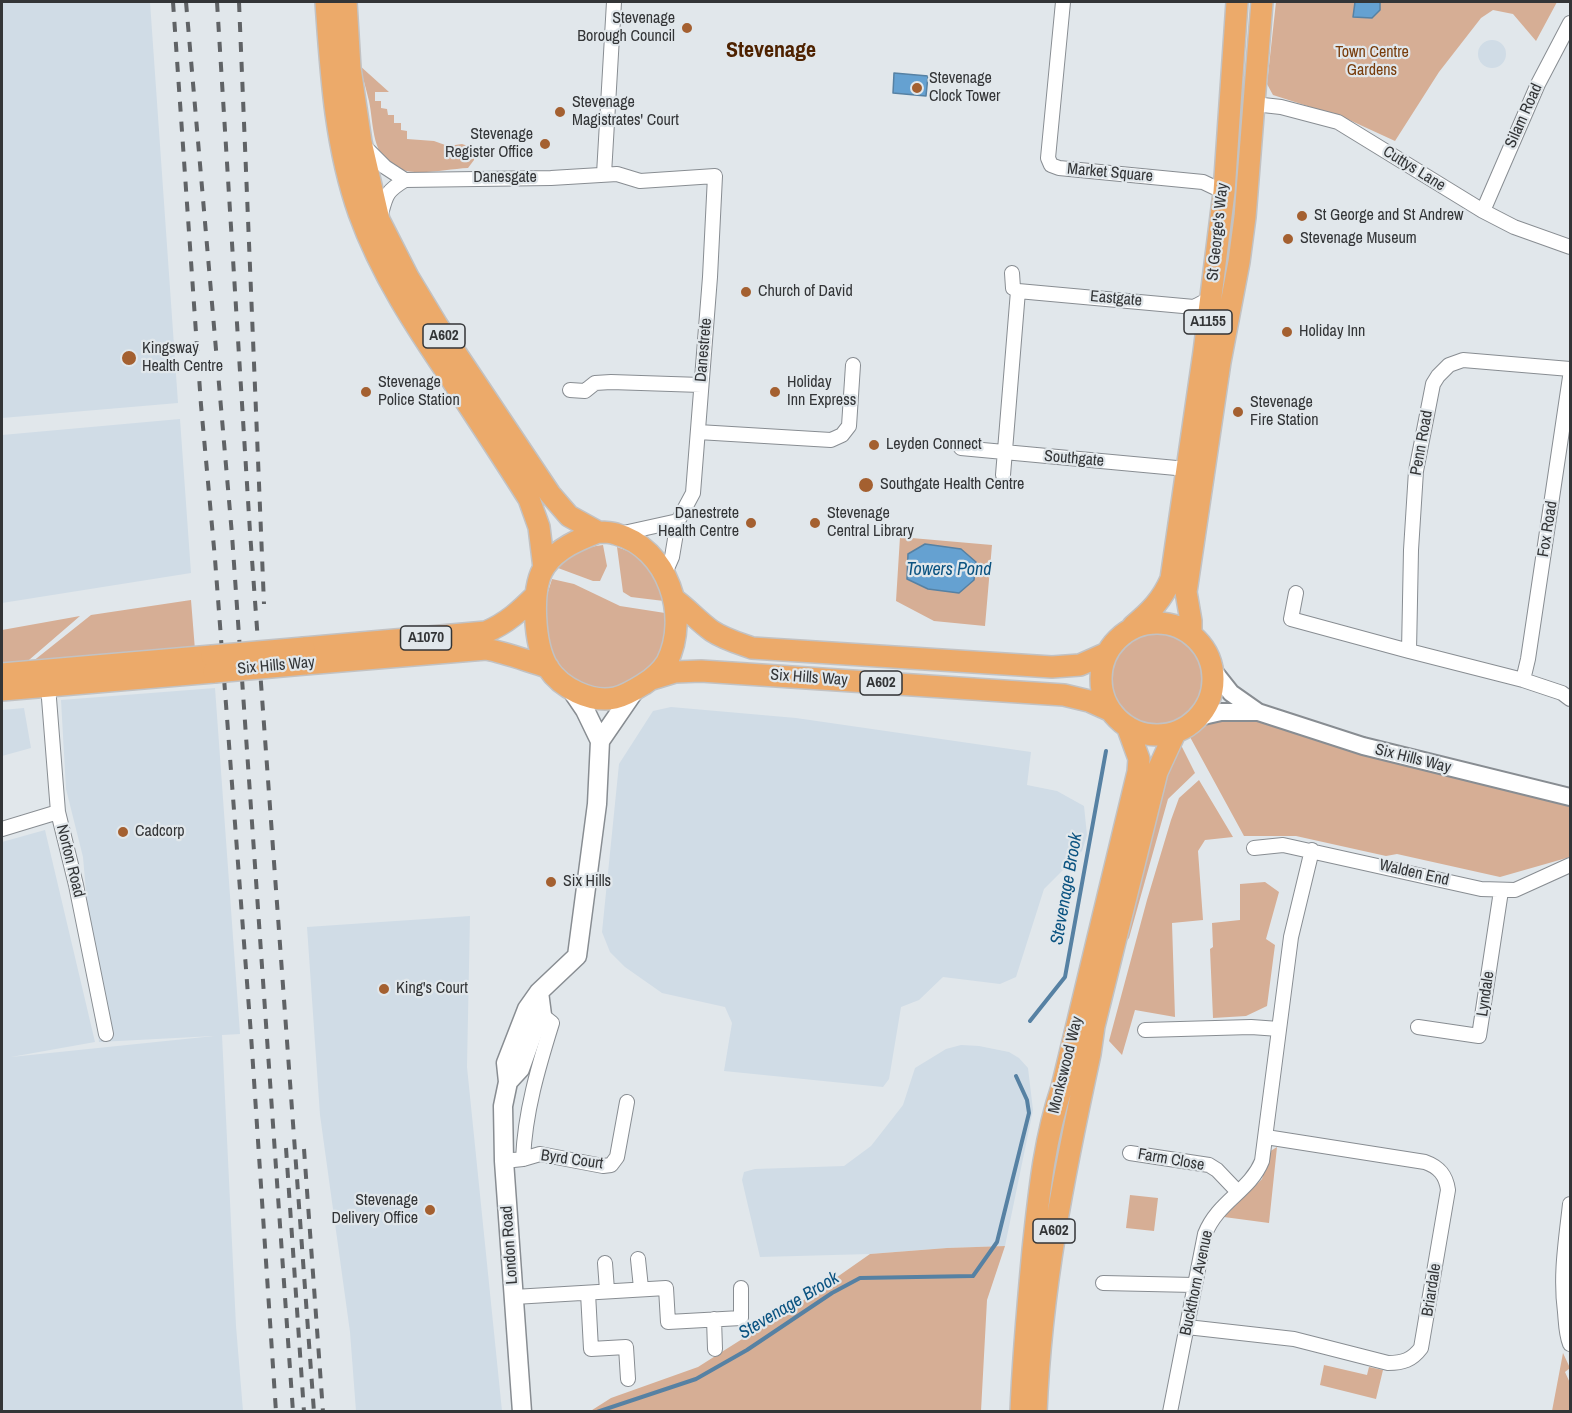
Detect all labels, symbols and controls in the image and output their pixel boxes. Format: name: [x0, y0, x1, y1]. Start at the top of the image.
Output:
place label: Stevenage Borough Council: [577, 9, 675, 47]
marker: Stevenage Borough Council: [680, 21, 694, 35]
district label: Stevenage: [726, 38, 816, 64]
park label: Town Centre Gardens: [1335, 43, 1409, 81]
place label: Stevenage Clock Tower: [929, 69, 1000, 107]
marker: Stevenage Clock Tower: [910, 81, 924, 95]
street label: Silam Road: [1501, 81, 1547, 151]
place label: Stevenage Magistrates' Court: [572, 93, 679, 131]
marker: Stevenage Magistrates' Court: [553, 105, 567, 119]
place label: Stevenage Register Office: [445, 125, 533, 163]
marker: Stevenage Register Office: [538, 137, 552, 151]
street label: Cuttys Lane: [1379, 142, 1449, 196]
street label: Market Square: [1066, 160, 1154, 186]
street label: Danesgate: [473, 168, 537, 188]
street label: St George's Way: [1203, 182, 1233, 282]
place label: St George and St Andrew: [1314, 206, 1464, 226]
marker: St George and St Andrew: [1295, 209, 1309, 223]
place label: Stevenage Museum: [1300, 229, 1417, 249]
marker: Stevenage Museum: [1281, 232, 1295, 246]
place label: Church of David: [758, 282, 853, 302]
marker: Church of David: [739, 285, 753, 299]
street label: Eastgate: [1089, 287, 1143, 311]
road number: A1155: [1184, 310, 1232, 334]
street label: Danestrete: [692, 317, 716, 383]
place label: Holiday Inn: [1299, 322, 1365, 342]
road number: A602: [423, 324, 465, 348]
marker: Holiday Inn: [1280, 325, 1294, 339]
place label: Kingsway Health Centre: [142, 339, 223, 377]
marker: Kingsway Health Centre: [120, 349, 138, 367]
place label: Stevenage Police Station: [378, 373, 460, 411]
place label: Holiday Inn Express: [787, 373, 856, 411]
marker: Stevenage Police Station: [359, 385, 373, 399]
marker: Holiday Inn Express: [768, 385, 782, 399]
place label: Stevenage Fire Station: [1250, 393, 1319, 431]
marker: Stevenage Fire Station: [1231, 405, 1245, 419]
street label: Penn Road: [1407, 409, 1437, 477]
place label: Leyden Connect: [886, 435, 982, 455]
marker: Leyden Connect: [867, 438, 881, 452]
street label: Southgate: [1043, 447, 1105, 471]
place label: Southgate Health Centre: [880, 475, 1024, 495]
marker: Southgate Health Centre: [857, 476, 875, 494]
street label: Fox Road: [1534, 500, 1562, 558]
place label: Danestrete Health Centre: [658, 504, 739, 542]
place label: Stevenage Central Library: [827, 504, 914, 542]
marker: Danestrete Health Centre: [744, 516, 758, 530]
marker: Stevenage Central Library: [808, 516, 822, 530]
water label: Towers Pond: [907, 559, 991, 581]
road number: A1070: [400, 626, 452, 650]
street label: Six Hills Way: [237, 653, 315, 679]
street label: Six Hills Way: [770, 666, 848, 690]
road number: A602: [860, 671, 902, 695]
street label: Six Hills Way: [1373, 740, 1453, 778]
place label: Cadcorp: [135, 822, 185, 842]
street label: Norton Road: [52, 823, 88, 899]
marker: Cadcorp: [116, 825, 130, 839]
water label: Stevenage Brook: [1047, 831, 1087, 947]
street label: Walden End: [1377, 856, 1451, 890]
place label: Six Hills: [563, 872, 611, 892]
marker: Six Hills: [544, 875, 558, 889]
street label: Lyndale: [1473, 970, 1499, 1018]
place label: King's Court: [396, 979, 468, 999]
marker: King's Court: [377, 982, 391, 996]
street label: Monkswood Way: [1045, 1014, 1087, 1116]
street label: Farm Close: [1136, 1145, 1206, 1175]
street label: Byrd Court: [540, 1146, 604, 1174]
place label: Stevenage Delivery Office: [331, 1191, 418, 1229]
marker: Stevenage Delivery Office: [423, 1203, 437, 1217]
street label: London Road: [498, 1205, 522, 1285]
road number: A602: [1033, 1219, 1075, 1243]
street label: Buckthorn Avenue: [1176, 1229, 1218, 1337]
street label: Briardale: [1418, 1262, 1446, 1318]
water label: Stevenage Brook: [735, 1268, 843, 1344]

